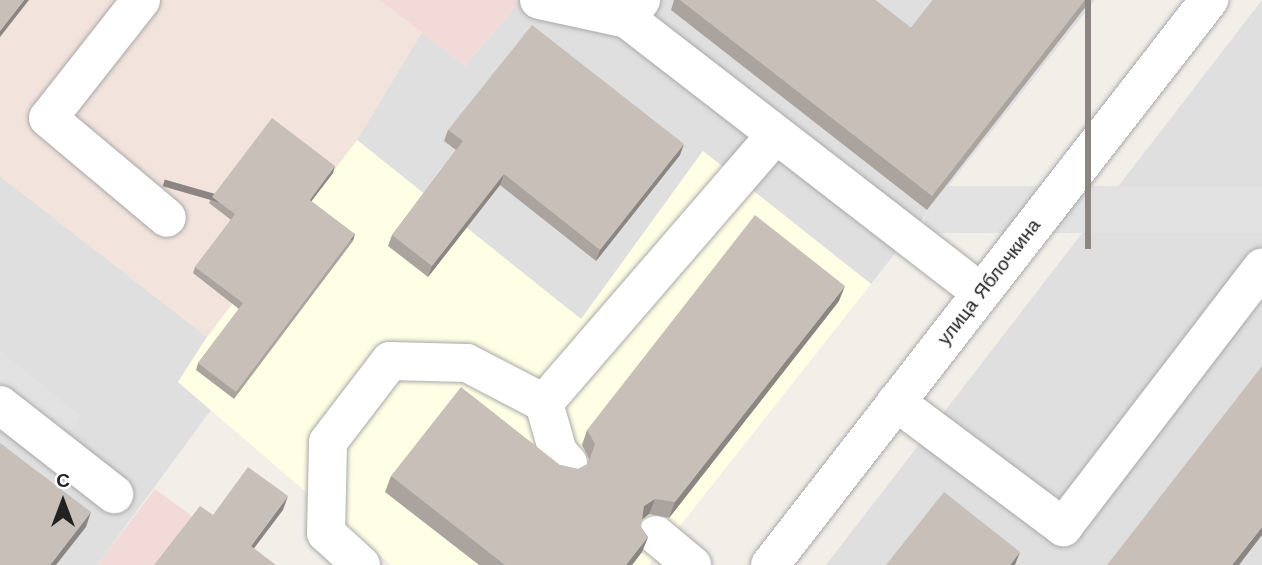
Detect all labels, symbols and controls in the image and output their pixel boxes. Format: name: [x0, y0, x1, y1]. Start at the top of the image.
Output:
street label: улица Яблочкина: [933, 214, 1045, 350]
north arrow: [28, 467, 98, 537]
text: С: [56, 469, 70, 492]

